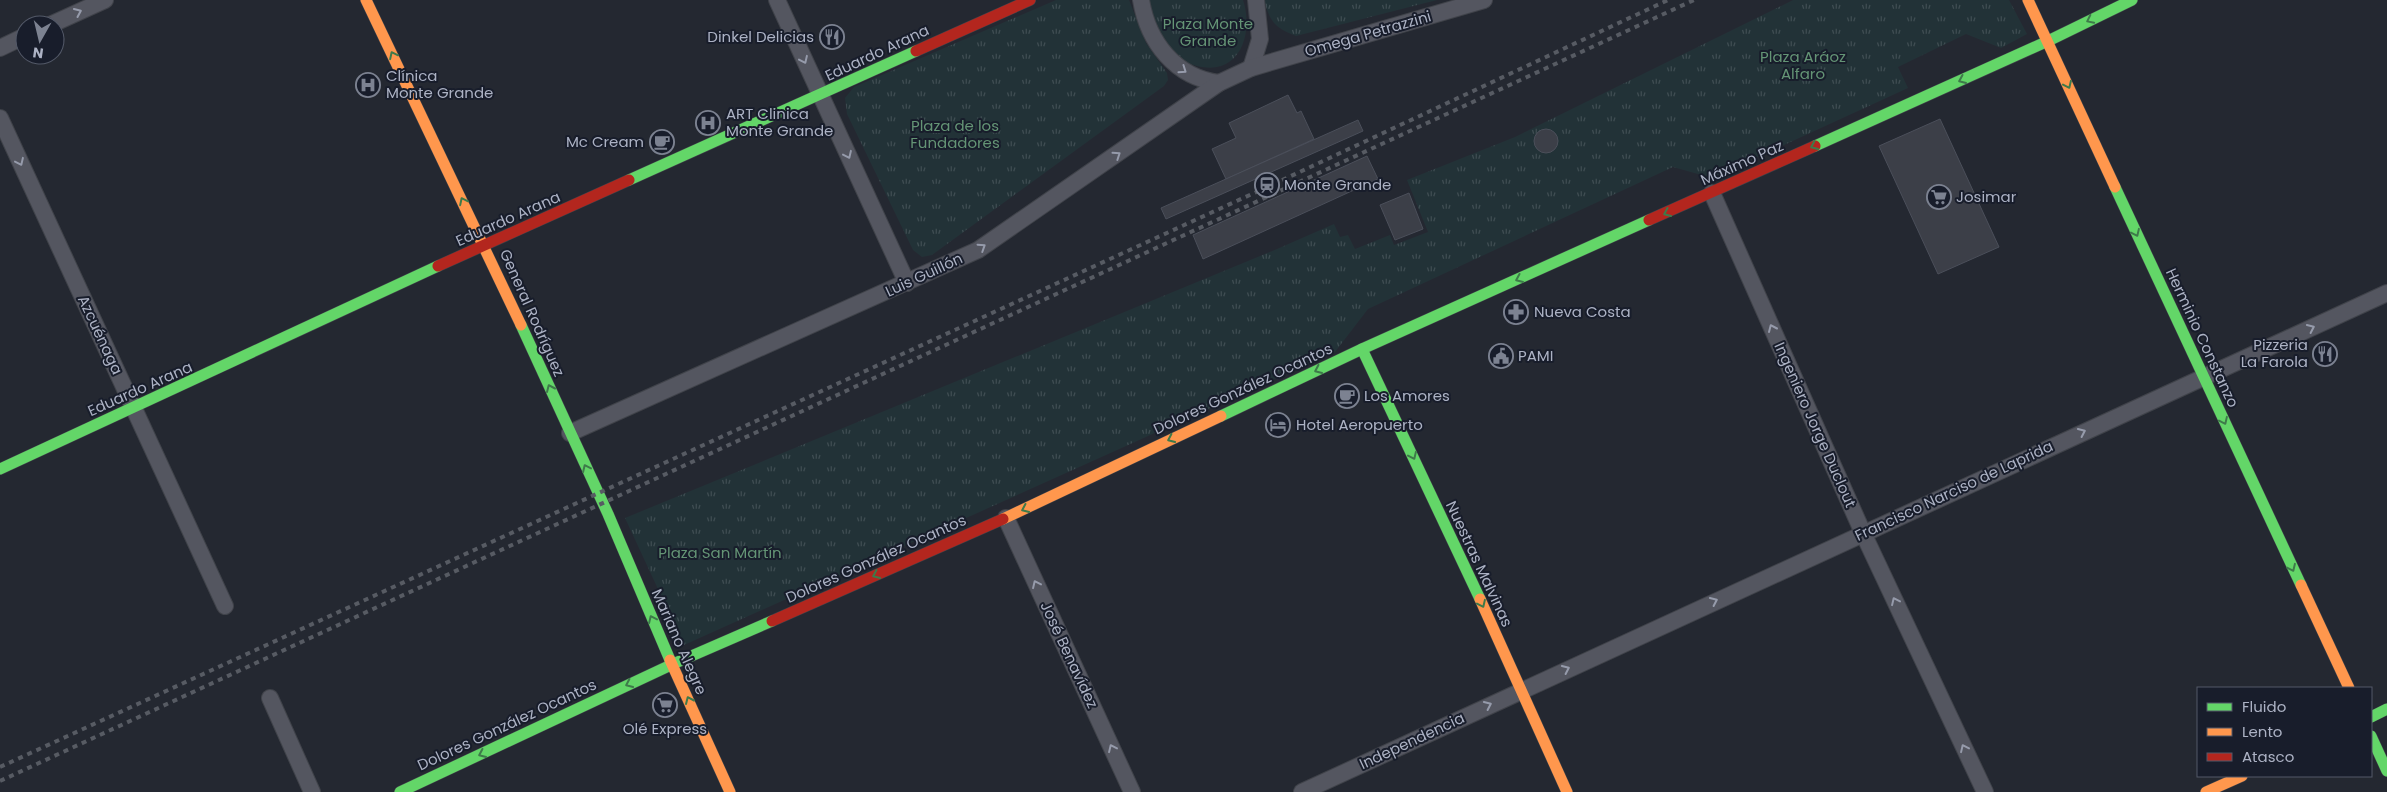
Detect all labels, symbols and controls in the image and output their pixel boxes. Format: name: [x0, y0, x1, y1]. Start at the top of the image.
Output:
street label: Omega Petrazzini: [1302, 5, 1434, 62]
one-way arrow: [73, 8, 82, 19]
park label: Plaza Monte Grande: [1163, 13, 1253, 51]
one-way arrow: [2086, 14, 2095, 25]
north arrow: [15, 15, 65, 65]
street label: Eduardo Arana: [821, 19, 932, 86]
restaurant icon: Dinkel Delicias: [819, 24, 845, 50]
place label: Dinkel Delicias: [707, 26, 814, 47]
text: N: [32, 42, 45, 64]
park label: Plaza Aráoz Alfaro: [1760, 46, 1846, 84]
one-way arrow: [388, 51, 399, 60]
one-way arrow: [798, 55, 809, 64]
one-way arrow: [1177, 64, 1187, 73]
place label: Clínica Monte Grande: [386, 65, 493, 103]
hospital icon: Clínica Monte Grande: [355, 72, 381, 98]
one-way arrow: [1958, 73, 1967, 84]
one-way arrow: [2062, 80, 2073, 89]
place label: ART Clinica Monte Grande: [726, 103, 833, 141]
hospital icon: ART Clinica Monte Grande: [695, 110, 721, 136]
park label: Plaza de los Fundadores: [910, 115, 1000, 153]
cafe icon: Mc Cream: [649, 129, 675, 155]
place label: Mc Cream: [566, 131, 644, 152]
street label: Máximo Paz: [1697, 135, 1787, 190]
one-way arrow: [1810, 140, 1819, 151]
one-way arrow: [842, 150, 853, 159]
one-way arrow: [1111, 152, 1120, 161]
one-way arrow: [14, 157, 25, 166]
station icon: Monte Grande: [1254, 172, 1280, 198]
place label: Monte Grande: [1284, 174, 1391, 195]
supermarket icon: Josimar: [1926, 184, 1952, 210]
street label: Eduardo Arana: [452, 186, 563, 251]
place label: Josimar: [1956, 186, 2017, 207]
one-way arrow: [459, 198, 469, 207]
one-way arrow: [1663, 206, 1672, 217]
one-way arrow: [2130, 228, 2141, 237]
one-way arrow: [977, 243, 986, 253]
street label: General Rodríguez: [495, 246, 570, 380]
street label: Luis Guillón: [882, 247, 966, 302]
street label: Herminio Constanzo: [2161, 265, 2244, 411]
one-way arrow: [1515, 272, 1524, 283]
street label: Azcuénaga: [73, 292, 128, 378]
pharmacy icon: Nueva Costa: [1503, 299, 1529, 325]
place label: Nueva Costa: [1534, 301, 1631, 322]
one-way arrow: [2306, 323, 2315, 334]
one-way arrow: [1768, 324, 1778, 333]
place label: Pizzeria La Farola: [2241, 334, 2308, 372]
street label: Dolores González Ocantos: [1150, 338, 1336, 439]
street label: Ingeniero Jorge Duclout: [1770, 339, 1861, 511]
restaurant icon: Pizzeria La Farola: [2312, 341, 2338, 367]
public building icon: PAMI: [1488, 343, 1514, 369]
place label: PAMI: [1518, 345, 1553, 366]
street label: Eduardo Arana: [84, 356, 195, 421]
one-way arrow: [1314, 363, 1323, 374]
cafe icon: Los Amores: [1334, 383, 1360, 409]
one-way arrow: [545, 384, 556, 393]
place label: Los Amores: [1364, 385, 1450, 406]
hotel icon: Hotel Aeropuerto: [1265, 412, 1291, 438]
place label: Hotel Aeropuerto: [1296, 414, 1423, 435]
one-way arrow: [2217, 416, 2228, 425]
one-way arrow: [2077, 428, 2086, 439]
one-way arrow: [1168, 433, 1177, 443]
street label: Francisco Narciso de Laprida: [1851, 435, 2056, 546]
one-way arrow: [1406, 451, 1416, 460]
one-way arrow: [582, 464, 593, 473]
street label: Nuestras Malvinas: [1441, 497, 1518, 630]
one-way arrow: [1021, 502, 1030, 512]
street label: Dolores González Ocantos: [782, 509, 969, 608]
park label: Plaza San Martín: [658, 542, 782, 563]
one-way arrow: [2286, 563, 2297, 572]
one-way arrow: [872, 569, 881, 580]
one-way arrow: [1032, 580, 1043, 589]
street label: Mariano Alegre: [647, 586, 712, 698]
one-way arrow: [1708, 597, 1717, 607]
one-way arrow: [1891, 597, 1901, 606]
street label: José Benavídez: [1036, 598, 1103, 712]
one-way arrow: [1475, 599, 1486, 608]
one-way arrow: [649, 616, 659, 625]
one-way arrow: [1561, 664, 1570, 675]
street label: Dolores González Ocantos: [414, 674, 600, 775]
one-way arrow: [625, 678, 634, 689]
legend: [2197, 687, 2372, 777]
supermarket icon: Olé Express: [652, 692, 678, 718]
one-way arrow: [685, 696, 695, 705]
text: Fluido: [2242, 696, 2286, 717]
one-way arrow: [1483, 700, 1492, 711]
street label: Independencia: [1356, 707, 1468, 774]
place label: Olé Express: [623, 718, 707, 739]
text: Lento: [2242, 721, 2282, 742]
one-way arrow: [1107, 744, 1118, 753]
one-way arrow: [1960, 744, 1970, 753]
text: Atasco: [2242, 746, 2294, 767]
one-way arrow: [478, 747, 487, 758]

